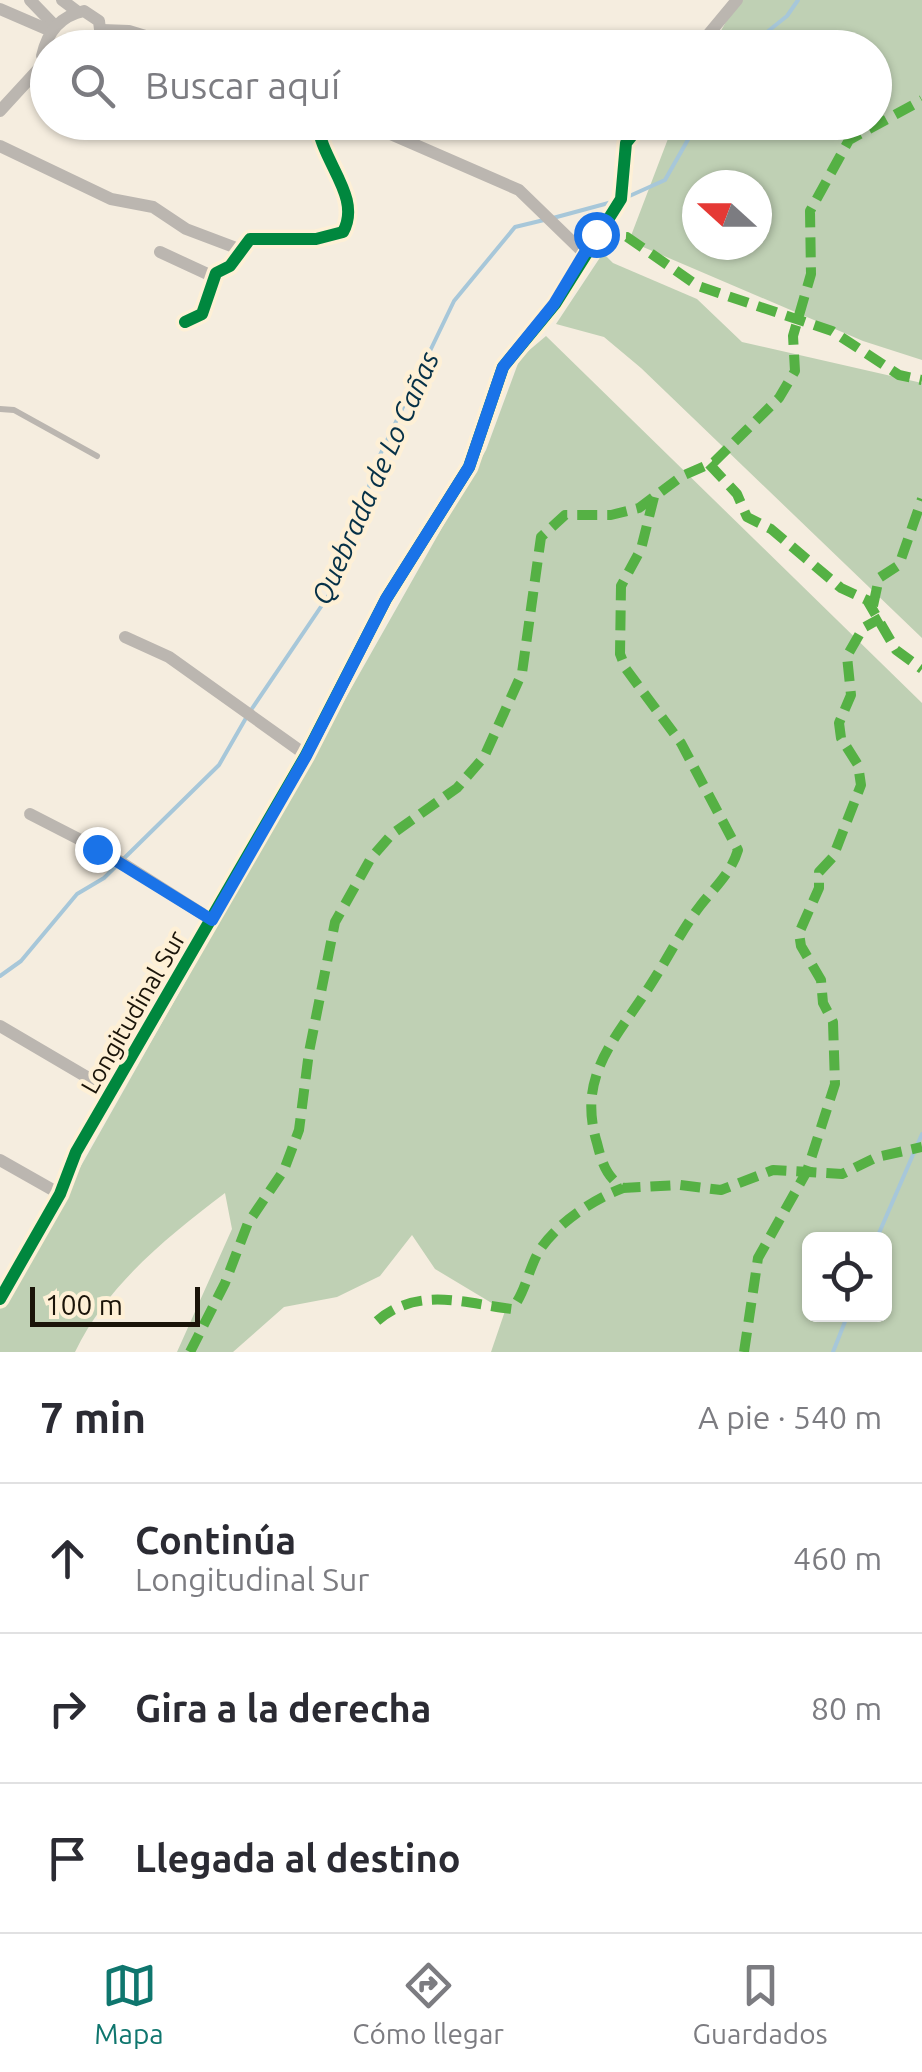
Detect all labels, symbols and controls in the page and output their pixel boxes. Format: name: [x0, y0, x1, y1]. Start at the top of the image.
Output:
search box: [30, 30, 892, 140]
icon: search: [65, 58, 120, 113]
text: Buscar aquí: [145, 64, 340, 106]
north arrow: [682, 170, 772, 260]
route start: [574, 212, 620, 258]
water label: Quebrada de Lo Cañas: [305, 346, 445, 609]
route end: [75, 827, 121, 873]
street label: Longitudinal Sur: [75, 925, 191, 1098]
map controls: [802, 1232, 892, 1322]
button: locate: [802, 1232, 892, 1322]
scale bar: [30, 1282, 200, 1326]
text: 100 m: [45, 1289, 123, 1320]
text: 7 min: [40, 1394, 146, 1441]
text: A pie · 540 m: [698, 1399, 882, 1435]
text: Continúa: [135, 1519, 296, 1561]
icon: ahead: [40, 1531, 95, 1586]
text: 460 m: [793, 1540, 882, 1576]
text: Longitudinal Sur: [135, 1561, 369, 1597]
icon: right: [40, 1681, 95, 1736]
text: Gira a la derecha: [135, 1687, 431, 1729]
text: 80 m: [811, 1690, 882, 1726]
icon: arrive: [40, 1831, 95, 1886]
text: Llegada al destino: [135, 1837, 461, 1879]
tab: Mapa: [94, 1958, 164, 2049]
tab: Cómo llegar: [352, 1958, 504, 2049]
tab: Guardados: [693, 1958, 828, 2049]

